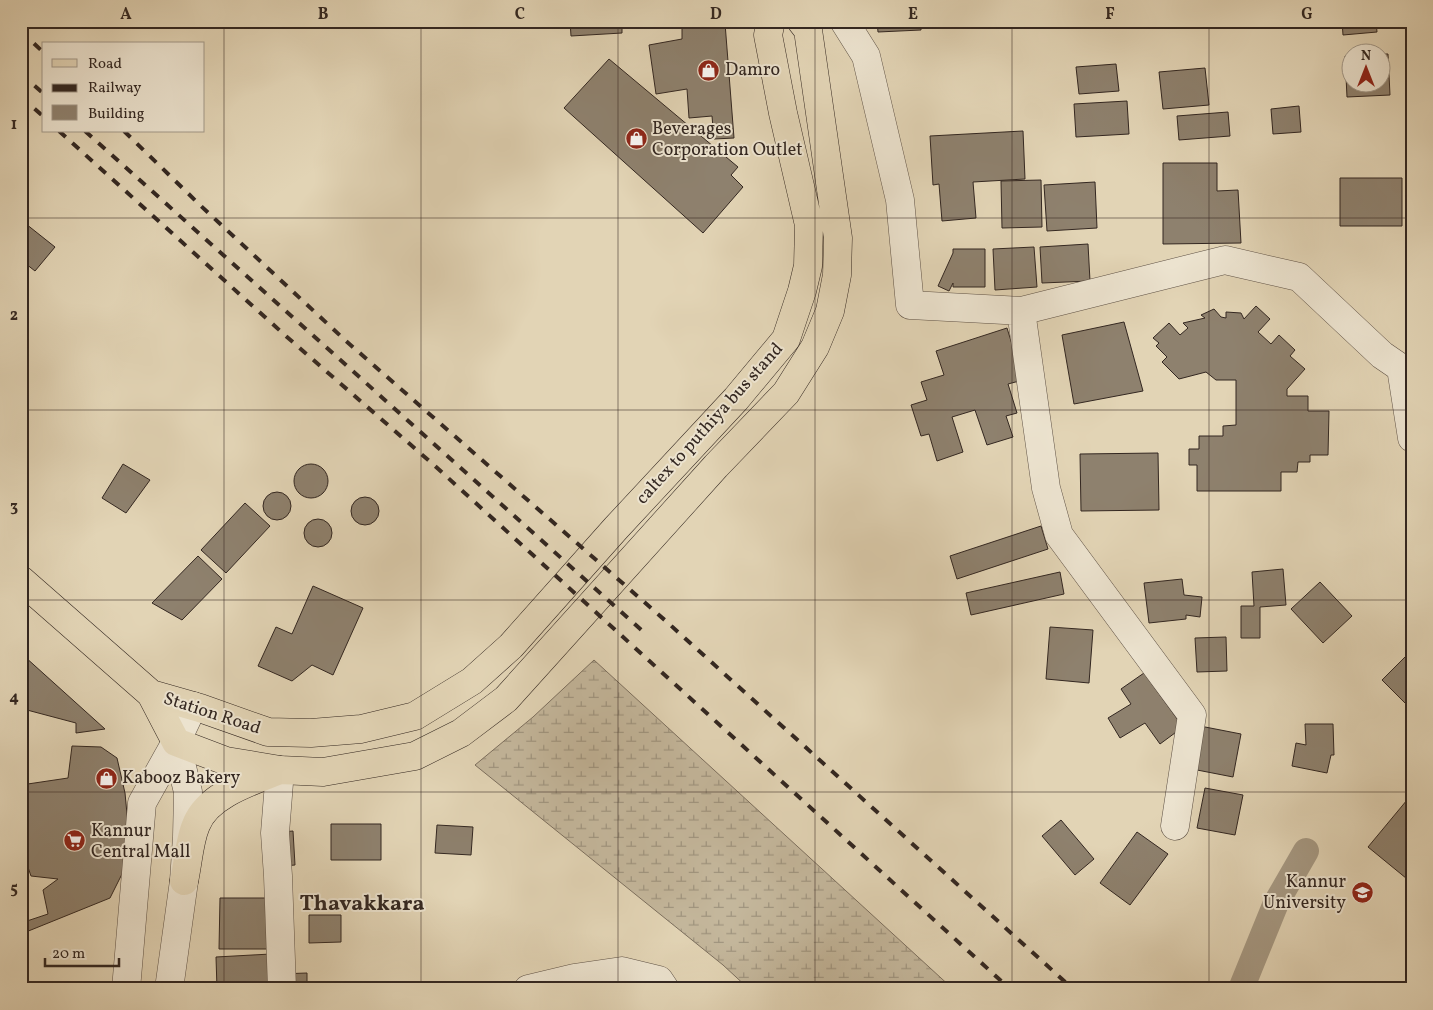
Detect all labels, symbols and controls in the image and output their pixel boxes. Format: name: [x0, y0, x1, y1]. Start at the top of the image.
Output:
text: A: [120, 4, 132, 26]
text: B: [318, 4, 329, 26]
text: C: [515, 4, 525, 26]
text: D: [710, 4, 722, 26]
text: E: [908, 4, 918, 26]
text: F: [1105, 4, 1115, 26]
text: G: [1301, 4, 1313, 26]
legend: [42, 42, 205, 132]
north arrow: [1340, 42, 1390, 92]
text: N: [1361, 47, 1371, 66]
text: Road: [88, 54, 122, 75]
shop icon: Damro: [697, 58, 721, 82]
place label: Damro: [725, 58, 780, 83]
text: Railway: [88, 78, 141, 99]
text: Building: [88, 104, 145, 125]
text: 1: [11, 114, 17, 136]
place label: Beverages Corporation Outlet: [652, 117, 803, 163]
shop icon: Beverages Corporation Outlet: [624, 127, 648, 151]
text: 2: [10, 305, 18, 327]
street label: caltex to puthiya bus stand: [631, 338, 789, 510]
text: 3: [10, 496, 18, 518]
street label: Station Road: [160, 686, 264, 742]
text: 4: [9, 687, 19, 709]
shop icon: Kabooz Bakery: [94, 766, 118, 790]
place label: Kabooz Bakery: [122, 766, 241, 791]
place label: Kannur Central Mall: [91, 819, 190, 865]
supermarket icon: Kannur Central Mall: [63, 829, 87, 853]
place label: Kannur University: [1263, 870, 1346, 916]
text: 5: [10, 878, 18, 900]
school or university icon: Kannur University: [1350, 880, 1374, 904]
district label: Thavakkara: [300, 889, 424, 920]
scale bar: [45, 935, 119, 967]
text: 20 m: [52, 944, 85, 965]

